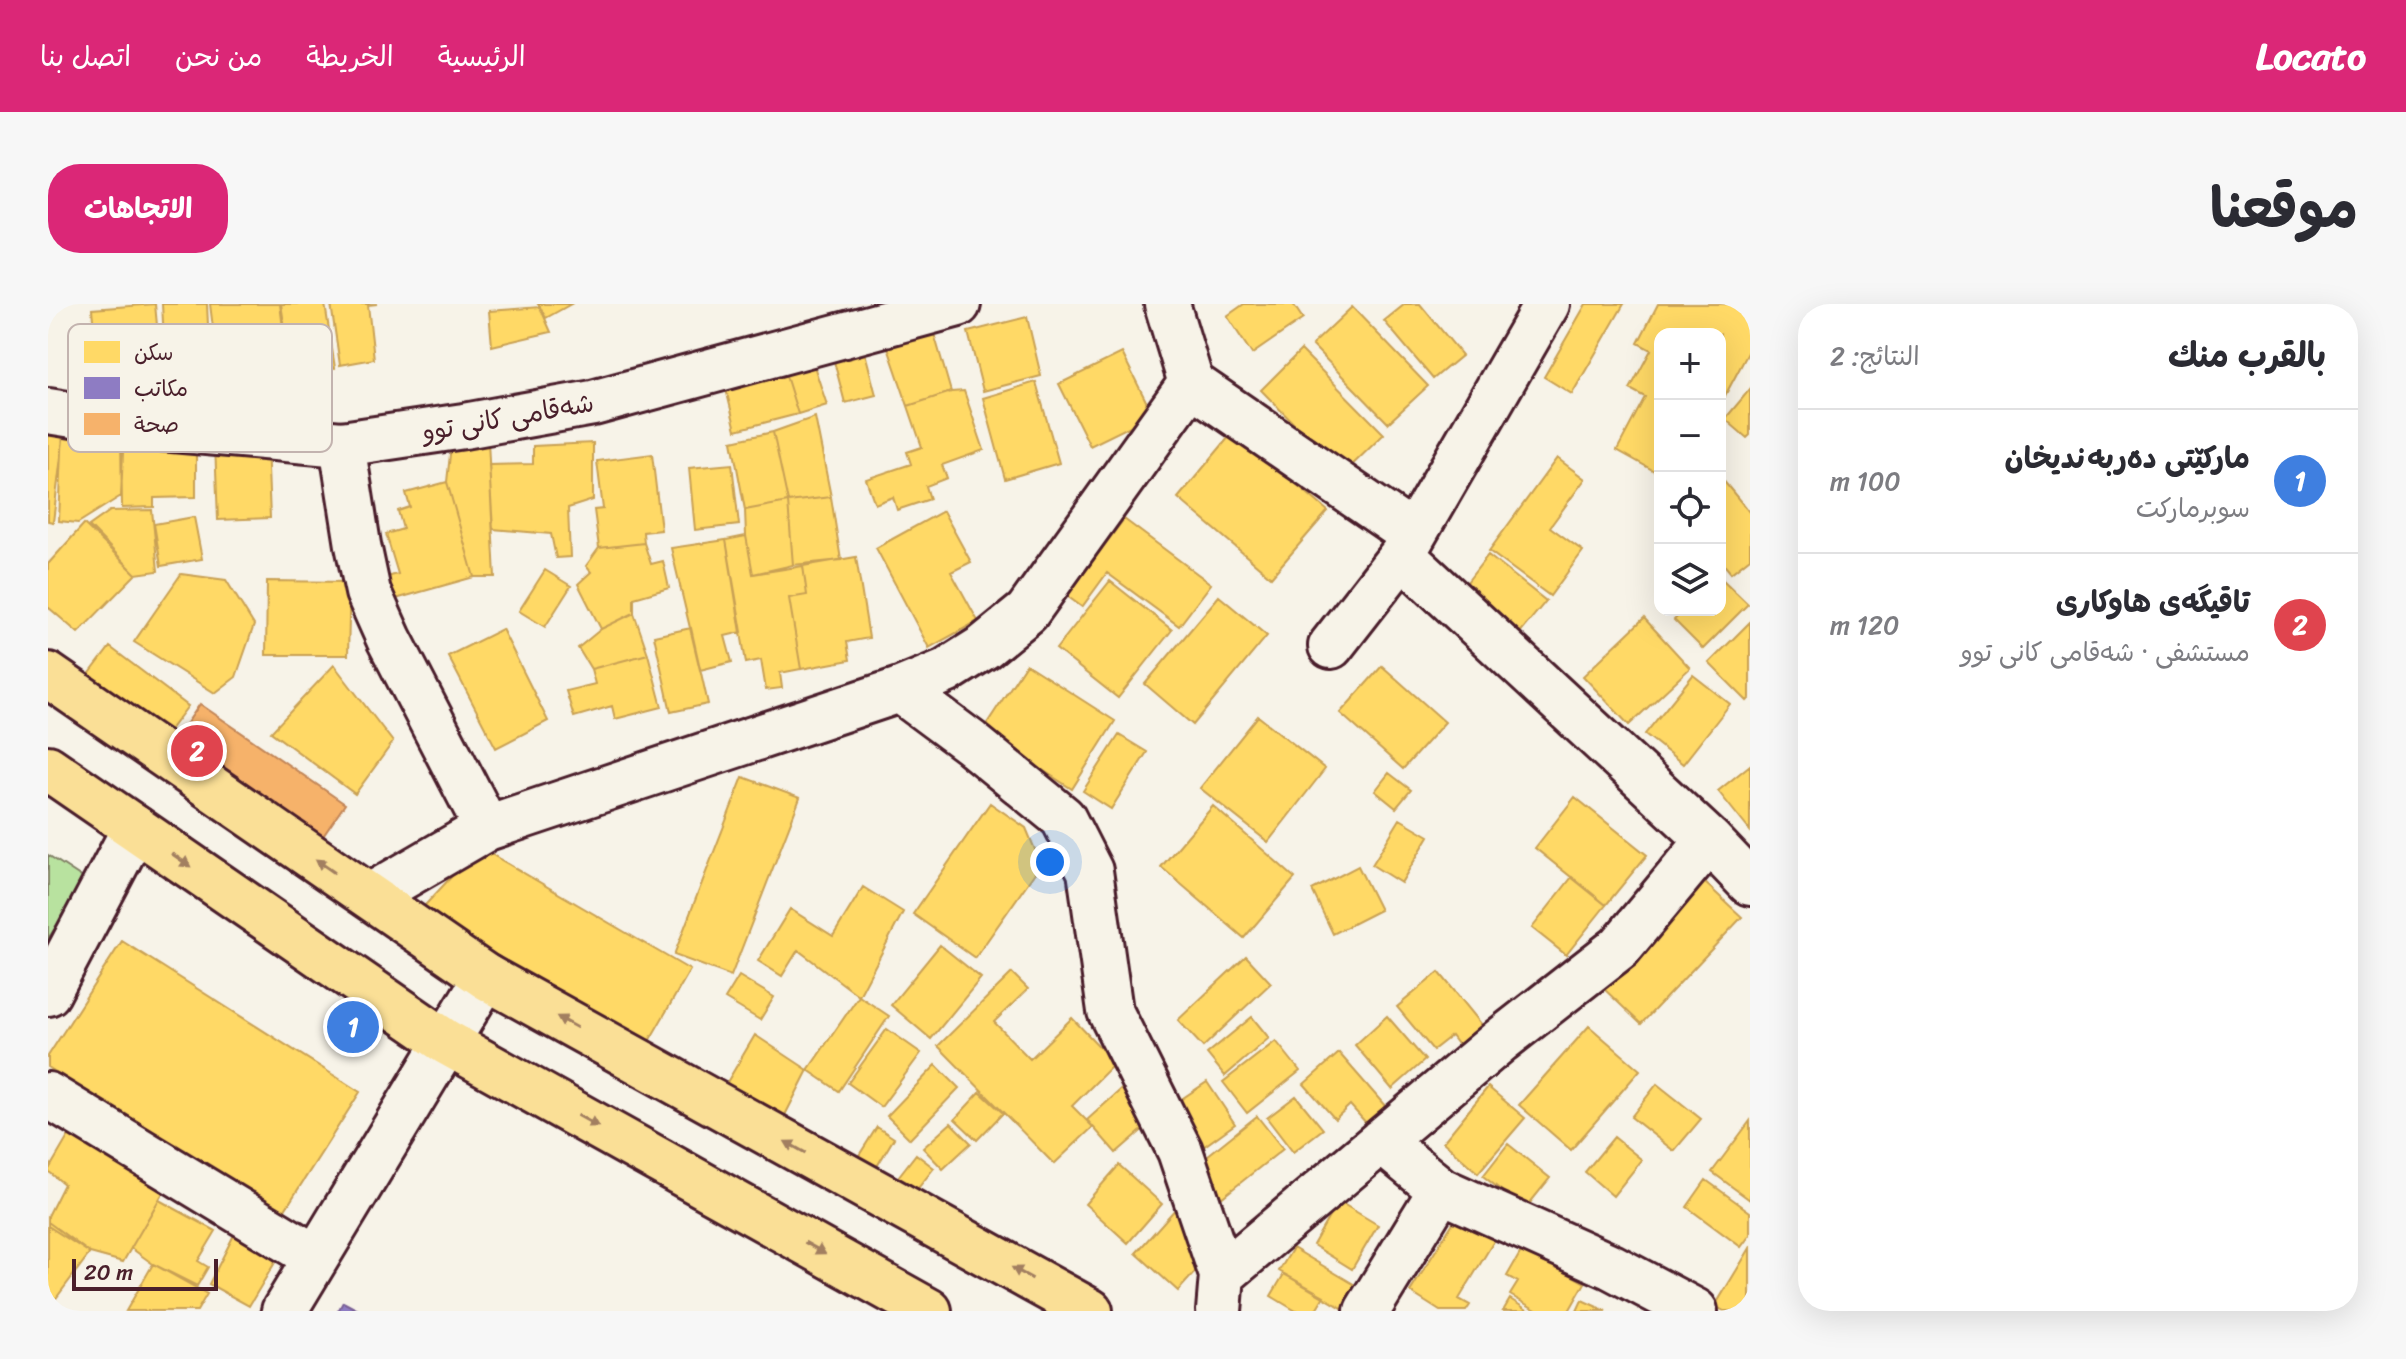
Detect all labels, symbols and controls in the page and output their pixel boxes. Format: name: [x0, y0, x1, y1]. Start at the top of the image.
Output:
text: Locato: [2256, 23, 2366, 90]
text: اتصل بنا: [40, 32, 131, 81]
text: من نحن: [175, 32, 262, 81]
text: الخريطة: [306, 32, 394, 81]
text: الرئيسية: [438, 32, 526, 81]
text: موقعنا: [2210, 159, 2358, 258]
button: الاتجاهات: [48, 164, 228, 253]
legend: [68, 324, 332, 452]
text: بالقرب منك: [2168, 326, 2326, 386]
map controls: [1654, 328, 1726, 616]
button: +: [1654, 328, 1726, 400]
text: سكن: [134, 333, 174, 372]
text: النتائج: 2: [1830, 333, 1920, 379]
text: مكاتب: [134, 369, 188, 408]
street label: شەقامی کانی توو: [417, 379, 598, 455]
button: −: [1654, 400, 1726, 472]
text: صحة: [134, 405, 179, 444]
text: مارکێتی دەربەندیخان: [2004, 431, 2250, 485]
text: 100 m: [1830, 458, 1901, 504]
text: 1: [2294, 458, 2306, 504]
button: locate: [1654, 472, 1726, 544]
text: سوبرماركت: [2136, 485, 2250, 531]
button: layers: [1654, 544, 1726, 616]
text: تاقیگەی هاوکاری: [2056, 575, 2250, 629]
text: 120 m: [1830, 602, 1899, 648]
text: 2: [2293, 602, 2308, 648]
text: مستشفى · شەقامی کانی توو: [1961, 629, 2250, 675]
pin: 2: [171, 721, 223, 781]
your location: [1030, 842, 1070, 882]
one-way arrow: [171, 852, 192, 867]
one-way arrow: [315, 859, 336, 874]
pin: 1: [327, 997, 379, 1057]
one-way arrow: [556, 1015, 578, 1029]
one-way arrow: [577, 1114, 599, 1128]
one-way arrow: [783, 1141, 806, 1154]
one-way arrow: [804, 1241, 827, 1254]
text: 20 m: [84, 1253, 133, 1292]
scale bar: [72, 1255, 218, 1291]
one-way arrow: [1011, 1266, 1033, 1280]

